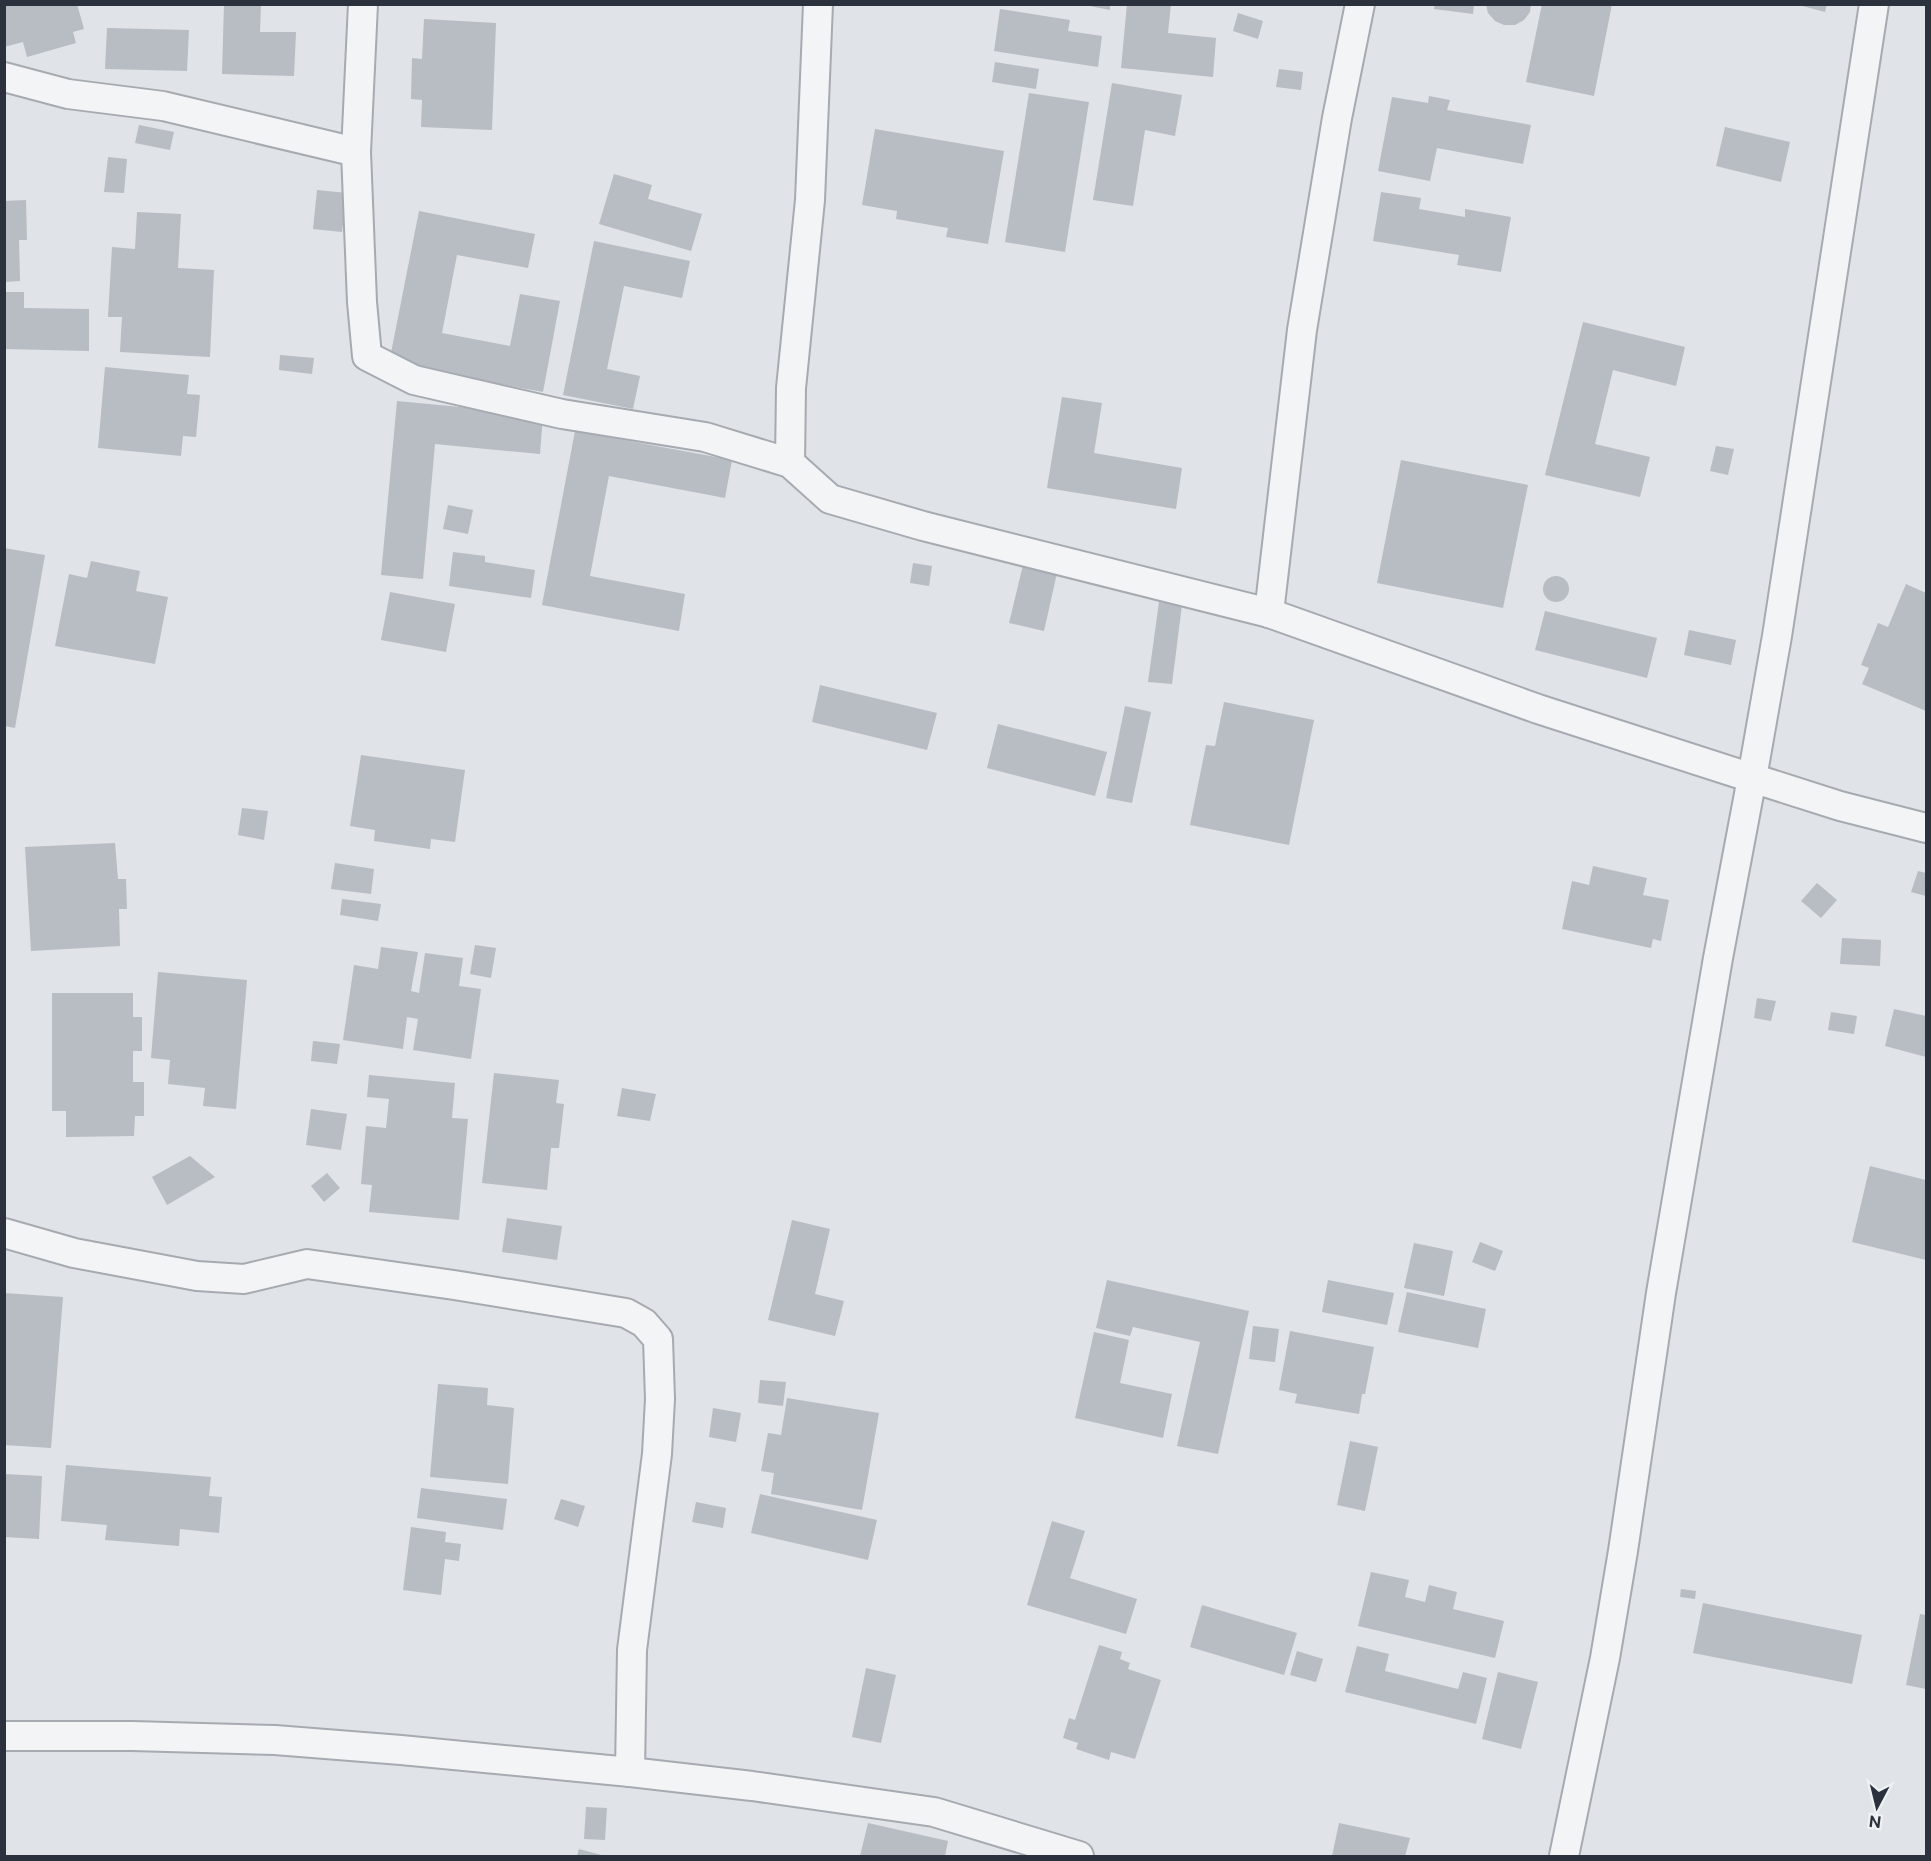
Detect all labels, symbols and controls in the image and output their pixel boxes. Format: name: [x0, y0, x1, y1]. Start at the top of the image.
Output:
north arrow: [1847, 1777, 1907, 1837]
text: N: [1868, 1811, 1883, 1832]

